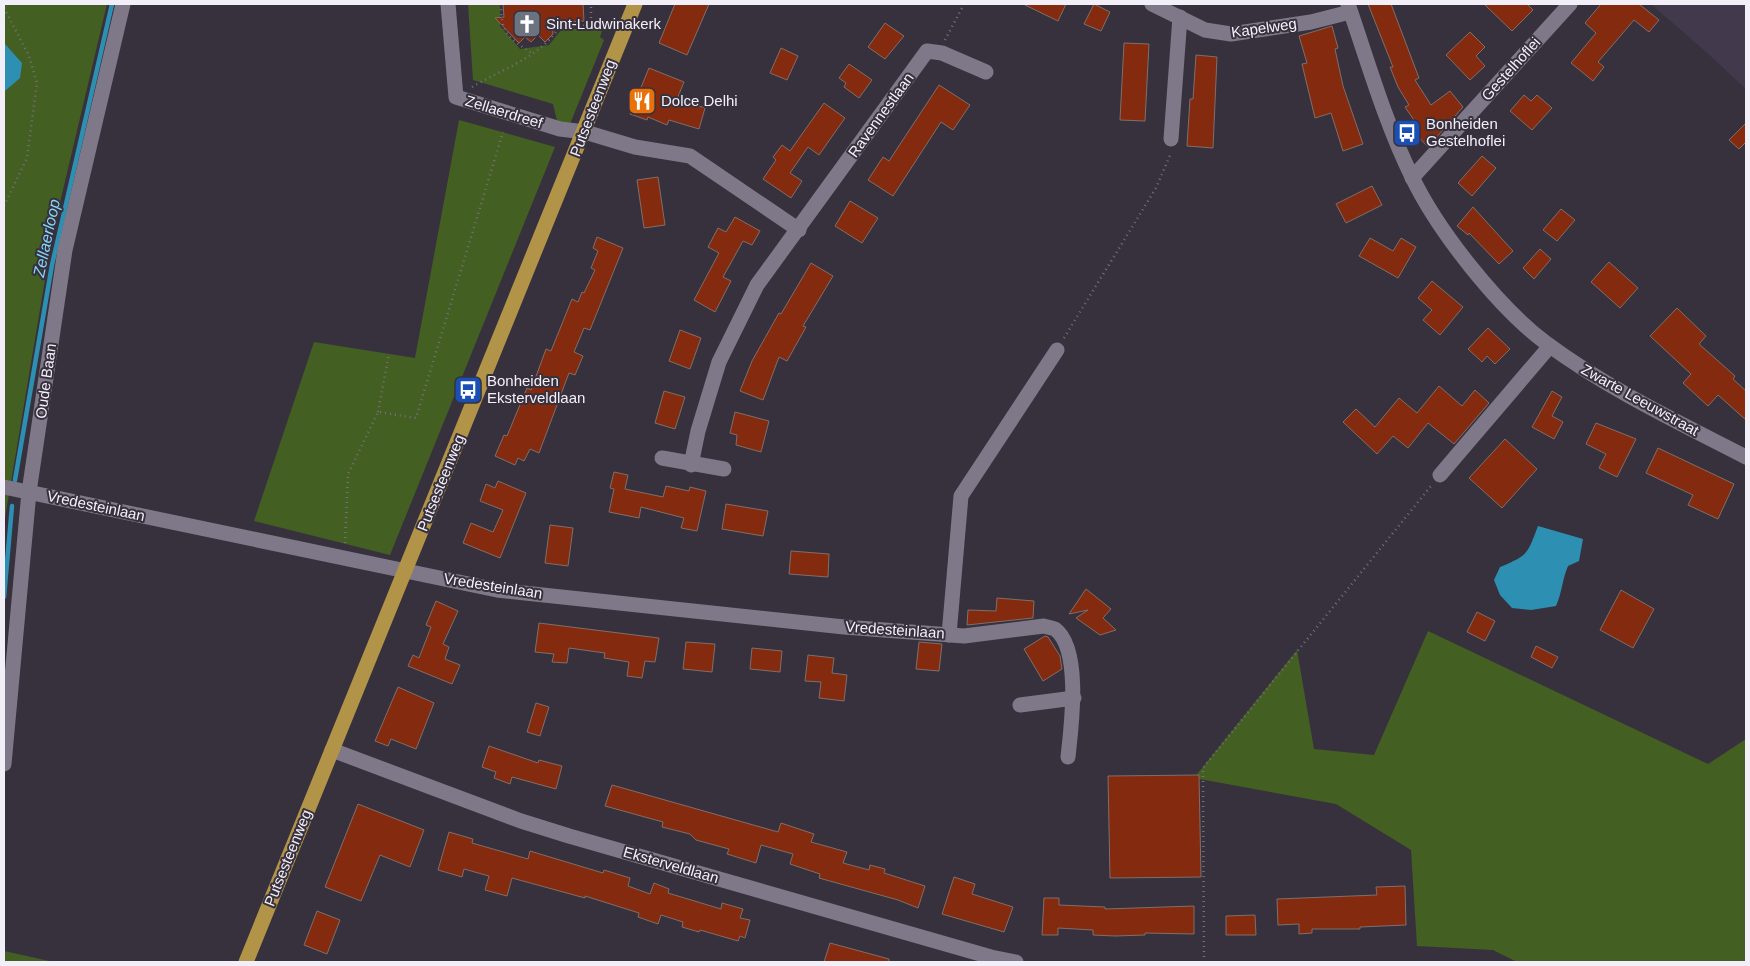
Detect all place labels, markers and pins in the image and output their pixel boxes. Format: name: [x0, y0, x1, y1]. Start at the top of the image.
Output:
church icon: Sint-Ludwinakerk: [512, 9, 542, 39]
place label: Sint-Ludwinakerk: [546, 15, 662, 32]
restaurant icon: Dolce Delhi: [627, 86, 657, 116]
place label: Dolce Delhi: [661, 92, 738, 109]
place label: Bonheiden Gestelhoflei: [1426, 115, 1505, 149]
bus stop icon: Bonheiden Gestelhoflei: [1392, 118, 1422, 148]
place label: Bonheiden Eksterveldlaan: [487, 372, 585, 406]
bus stop icon: Bonheiden Eksterveldlaan: [453, 375, 483, 405]

